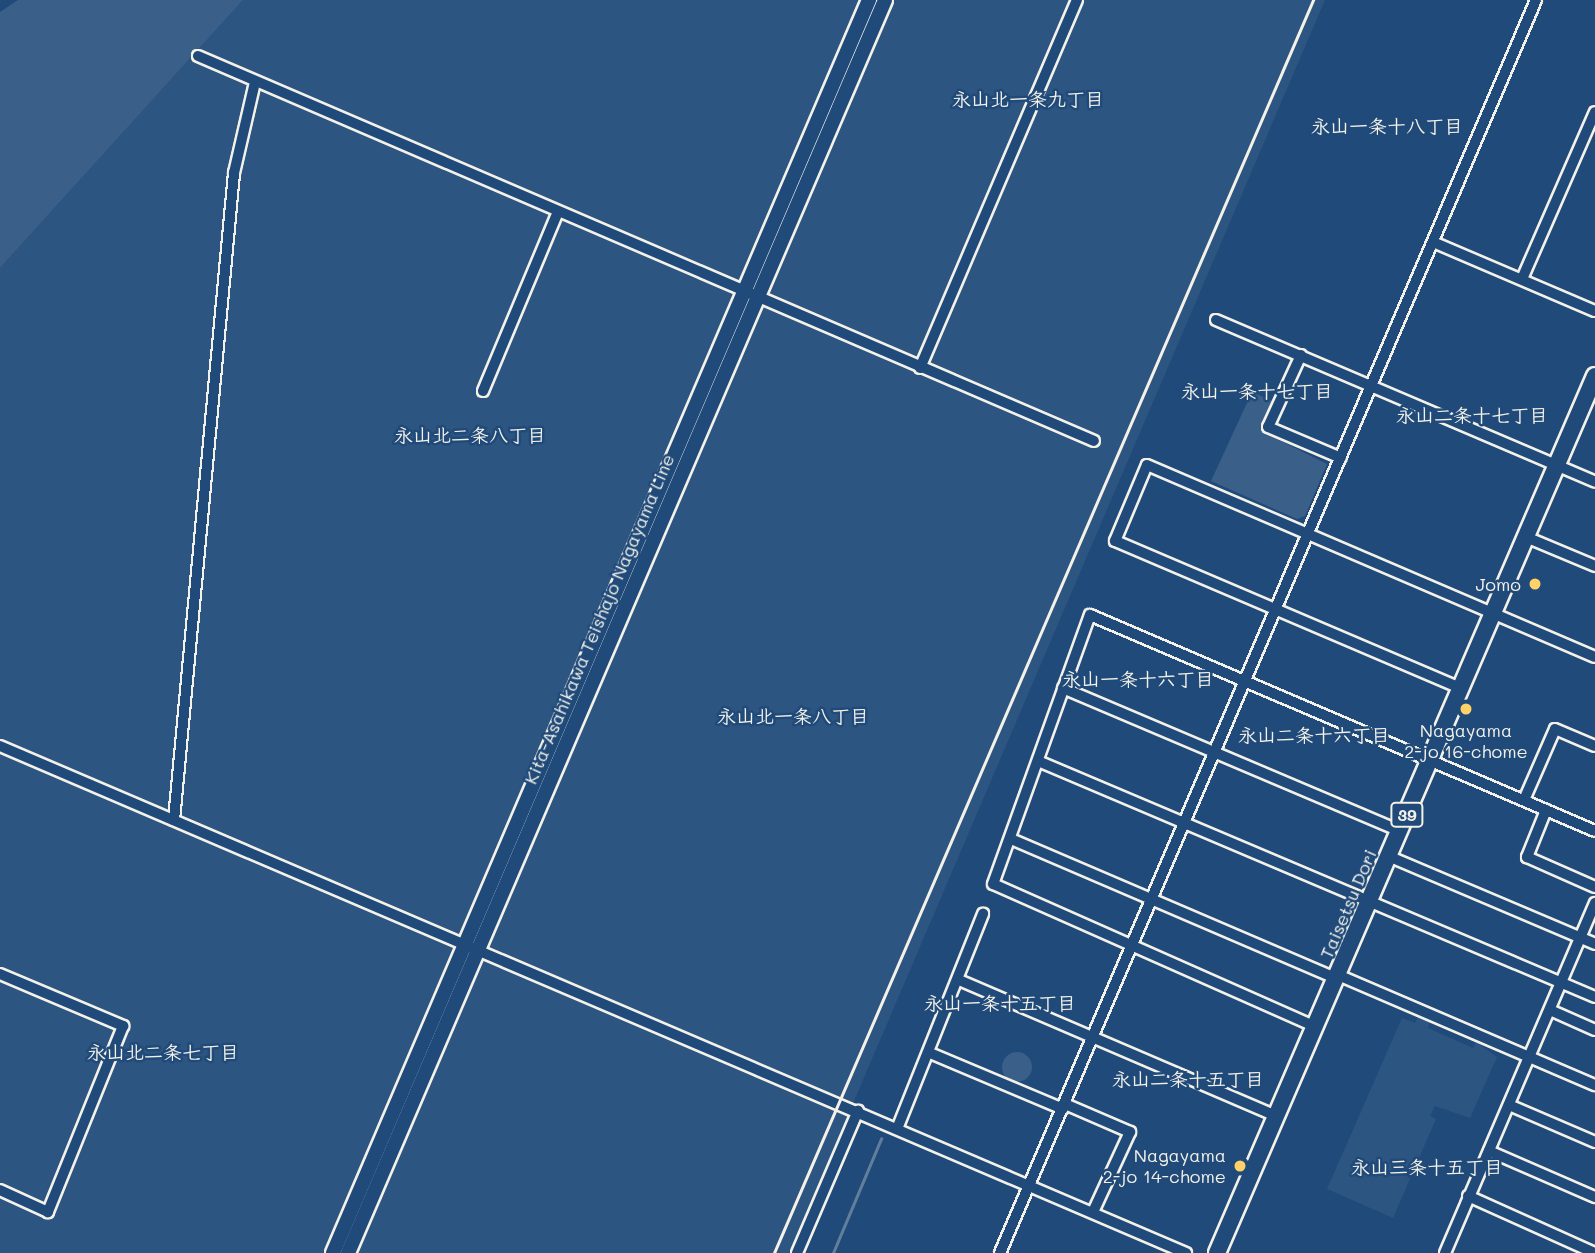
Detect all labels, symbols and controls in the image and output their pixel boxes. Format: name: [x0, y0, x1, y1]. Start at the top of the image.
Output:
district label: 永山北一条九丁目: [952, 88, 1104, 110]
district label: 永山一条十八丁目: [1311, 115, 1463, 137]
district label: 永山一条十七丁目: [1181, 380, 1333, 402]
district label: 永山二条十七丁目: [1396, 404, 1548, 426]
district label: 永山北二条八丁目: [394, 424, 546, 446]
street label: Kita-Asahikawa Teishajo Nagayama Line: [519, 451, 679, 787]
place label: Jomo: [1475, 573, 1521, 595]
marker: Jomo: [1527, 576, 1543, 592]
district label: 永山一条十六丁目: [1062, 668, 1214, 690]
marker: Nagayama 2-jo 16-chome: [1458, 701, 1474, 717]
district label: 永山北一条八丁目: [717, 705, 869, 727]
place label: Nagayama 2-jo 16-chome: [1404, 720, 1528, 762]
district label: 永山二条十六丁目: [1238, 724, 1390, 746]
road number: 39: [1390, 802, 1424, 828]
street label: Taisetsu Dori: [1315, 846, 1381, 962]
district label: 永山一条十五丁目: [924, 992, 1076, 1014]
district label: 永山北二条七丁目: [87, 1041, 239, 1063]
district label: 永山二条十五丁目: [1112, 1068, 1264, 1090]
place label: Nagayama 2-jo 14-chome: [1103, 1145, 1226, 1188]
district label: 永山三条十五丁目: [1351, 1156, 1503, 1178]
marker: Nagayama 2-jo 14-chome: [1232, 1158, 1248, 1174]

